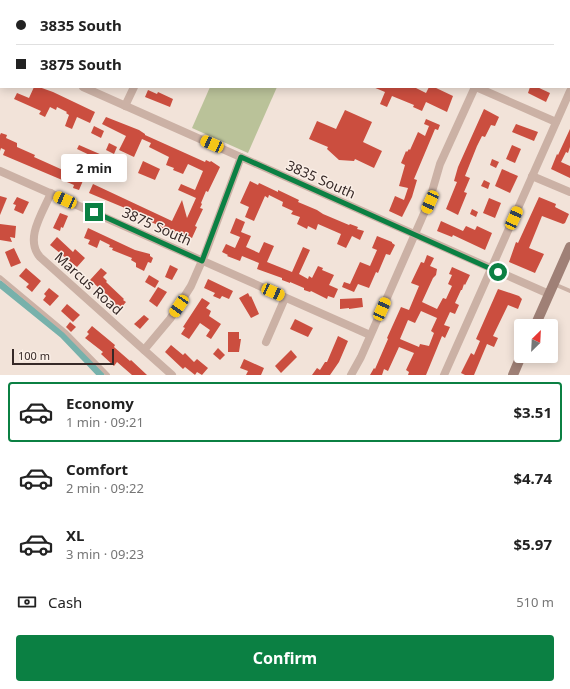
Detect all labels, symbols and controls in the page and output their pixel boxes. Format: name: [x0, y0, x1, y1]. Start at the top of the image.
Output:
text: 3835 South: [40, 15, 122, 35]
text: 3875 South: [40, 54, 122, 74]
car: [199, 134, 225, 154]
callout: 2 min: [61, 154, 127, 182]
street label: 3835 South: [283, 155, 359, 203]
text: 2 min: [76, 159, 112, 177]
car: [420, 189, 440, 215]
car: [52, 190, 78, 210]
street label: 3875 South: [119, 202, 195, 250]
route end: [85, 203, 103, 221]
car: [504, 205, 524, 231]
street label: Marcus Road: [51, 247, 127, 319]
route start: [489, 263, 507, 281]
car: [260, 282, 286, 302]
car: [167, 293, 191, 319]
car: [372, 296, 392, 322]
north arrow: [514, 319, 558, 363]
map controls: [514, 319, 558, 363]
scale bar: [12, 347, 114, 366]
text: 100 m: [18, 348, 50, 363]
text: Economy: [66, 393, 134, 413]
icon: car: [18, 394, 54, 430]
text: $3.51: [513, 402, 552, 422]
text: 1 min · 09:21: [66, 413, 144, 431]
text: Comfort: [66, 459, 128, 479]
icon: car: [18, 460, 54, 496]
text: $4.74: [513, 468, 552, 488]
text: 2 min · 09:22: [66, 479, 144, 497]
text: XL: [66, 525, 84, 545]
icon: car: [18, 526, 54, 562]
text: $5.97: [513, 534, 552, 554]
text: 3 min · 09:23: [66, 545, 144, 563]
icon: cash: [16, 591, 38, 613]
text: Cash: [48, 592, 82, 612]
text: 510 m: [516, 593, 554, 611]
button: Confirm: [16, 635, 554, 681]

